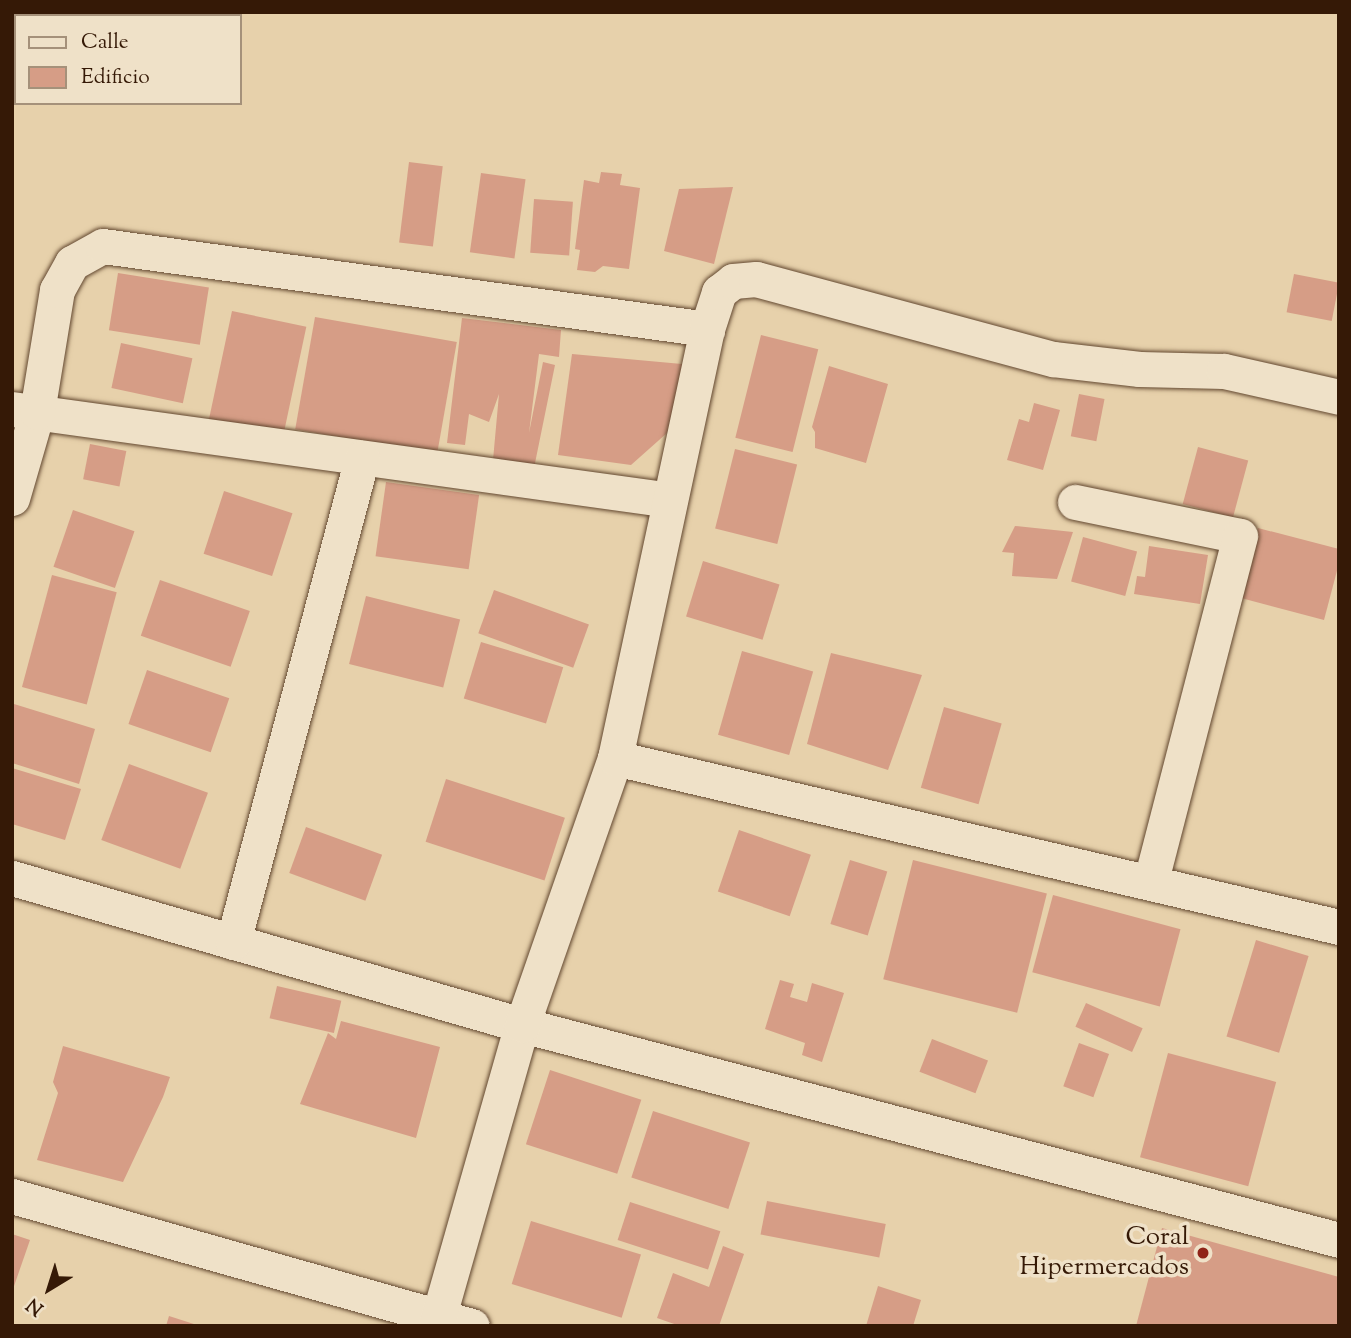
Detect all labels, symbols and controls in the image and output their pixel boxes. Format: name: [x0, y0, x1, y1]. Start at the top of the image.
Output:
legend: [14, 14, 242, 105]
text: Calle: [81, 28, 129, 58]
text: Edificio: [81, 63, 150, 93]
place label: Coral Hipermercados: [1020, 1222, 1189, 1284]
marker: Coral Hipermercados: [1195, 1245, 1211, 1261]
north arrow: [14, 1254, 84, 1324]
text: N: [21, 1291, 50, 1321]

